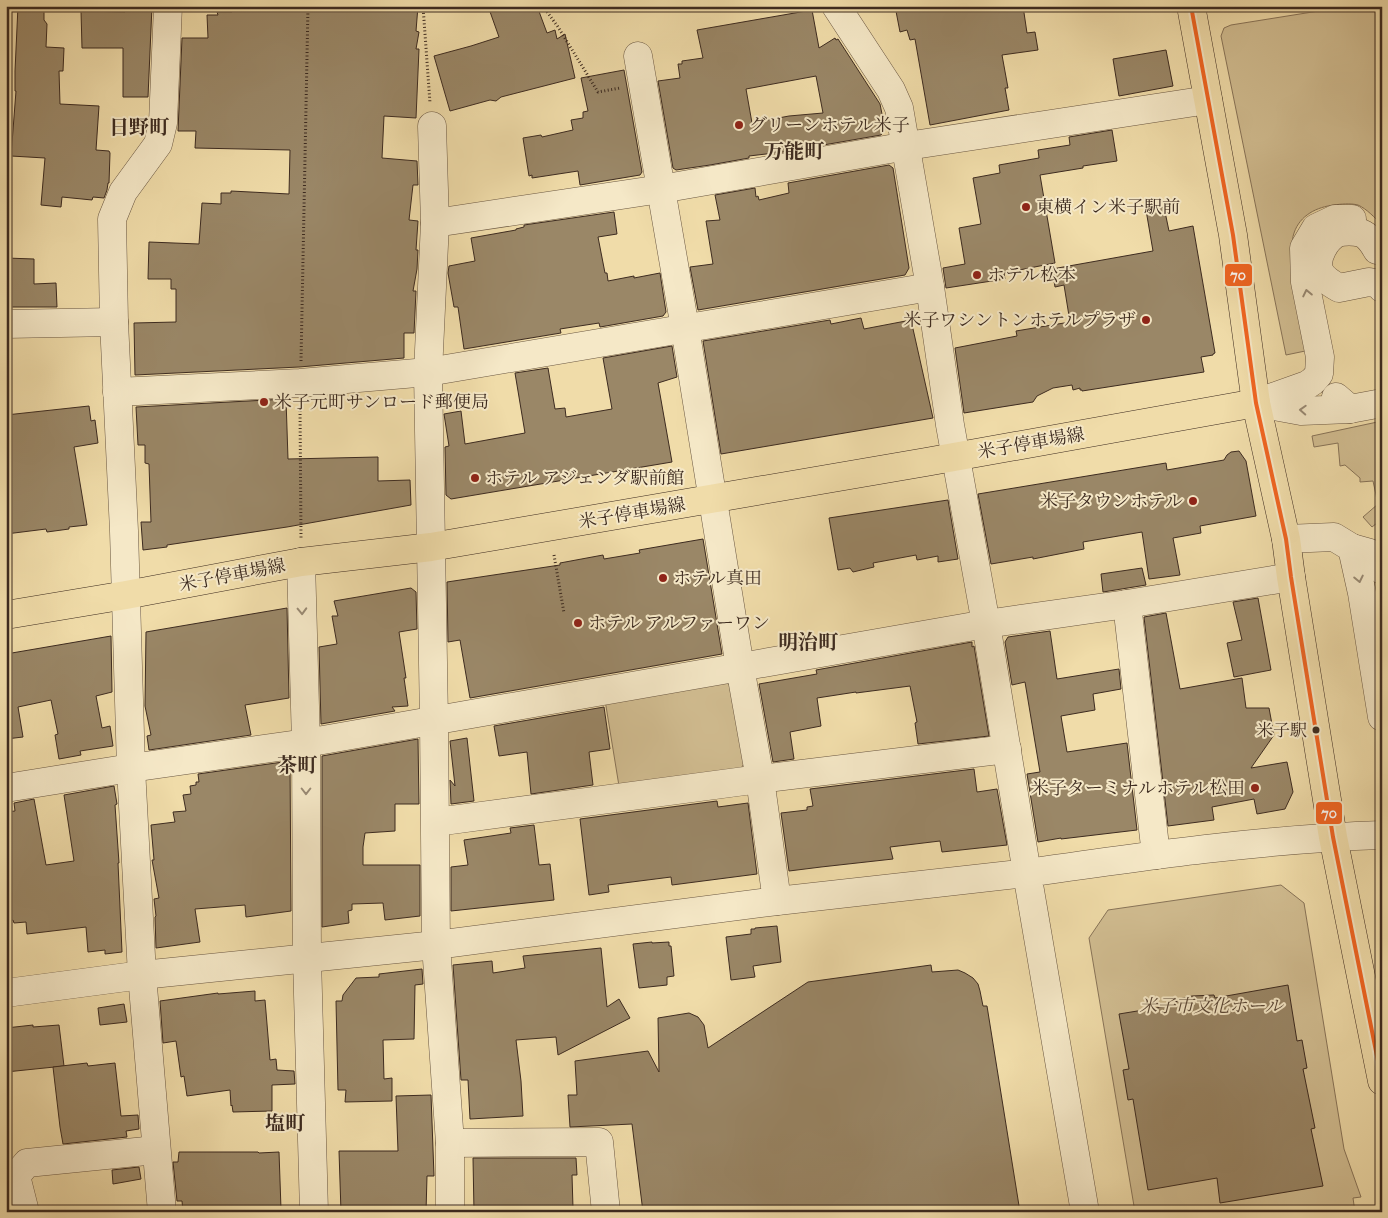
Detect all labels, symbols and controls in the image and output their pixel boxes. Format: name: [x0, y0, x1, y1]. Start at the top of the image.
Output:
place label: グリーンホテル米子: [749, 114, 910, 136]
district label: 日野町: [109, 115, 170, 139]
marker: グリーンホテル米子: [733, 119, 745, 131]
district label: 万能町: [764, 139, 825, 163]
place label: 東横イン米子駅前: [1036, 196, 1180, 218]
marker: 東横イン米子駅前: [1020, 201, 1032, 213]
line badge: 70: [1224, 263, 1253, 287]
place label: ホテル松本: [987, 264, 1076, 286]
text: 70: [1230, 267, 1246, 284]
marker: ホテル松本: [971, 269, 983, 281]
one-way arrow: [1302, 288, 1313, 297]
place label: 米子ワシントンホテルプラザ: [903, 309, 1136, 331]
marker: 米子ワシントンホテルプラザ: [1140, 314, 1152, 326]
place label: 米子元町サンロード郵便局: [274, 391, 489, 413]
marker: 米子元町サンロード郵便局: [258, 396, 270, 408]
one-way arrow: [1299, 405, 1307, 416]
street label: 米子停車場線: [976, 423, 1086, 463]
place label: ホテル アジェンダ駅前館: [485, 467, 684, 489]
marker: ホテル アジェンダ駅前館: [469, 472, 481, 484]
place label: 米子タウンホテル: [1040, 490, 1183, 512]
street label: 米子停車場線: [577, 493, 687, 533]
marker: 米子タウンホテル: [1187, 495, 1199, 507]
street label: 米子停車場線: [177, 554, 287, 596]
place label: ホテル真田: [673, 567, 762, 589]
marker: ホテル真田: [657, 572, 669, 584]
one-way arrow: [1353, 575, 1364, 584]
one-way arrow: [297, 607, 307, 615]
place label: ホテル アルファーワン: [588, 612, 770, 634]
marker: ホテル アルファーワン: [572, 617, 584, 629]
district label: 明治町: [778, 630, 839, 654]
place label: 米子駅: [1256, 720, 1307, 741]
marker: 米子駅: [1311, 725, 1321, 735]
district label: 茶町: [277, 753, 318, 777]
place label: 米子ターミナルホテル松田: [1031, 777, 1245, 799]
marker: 米子ターミナルホテル松田: [1249, 782, 1261, 794]
one-way arrow: [301, 787, 311, 795]
line badge: 70: [1315, 801, 1343, 825]
text: 70: [1321, 805, 1337, 822]
park label: 米子市文化ホール: [1139, 995, 1285, 1017]
district label: 塩町: [265, 1111, 306, 1135]

